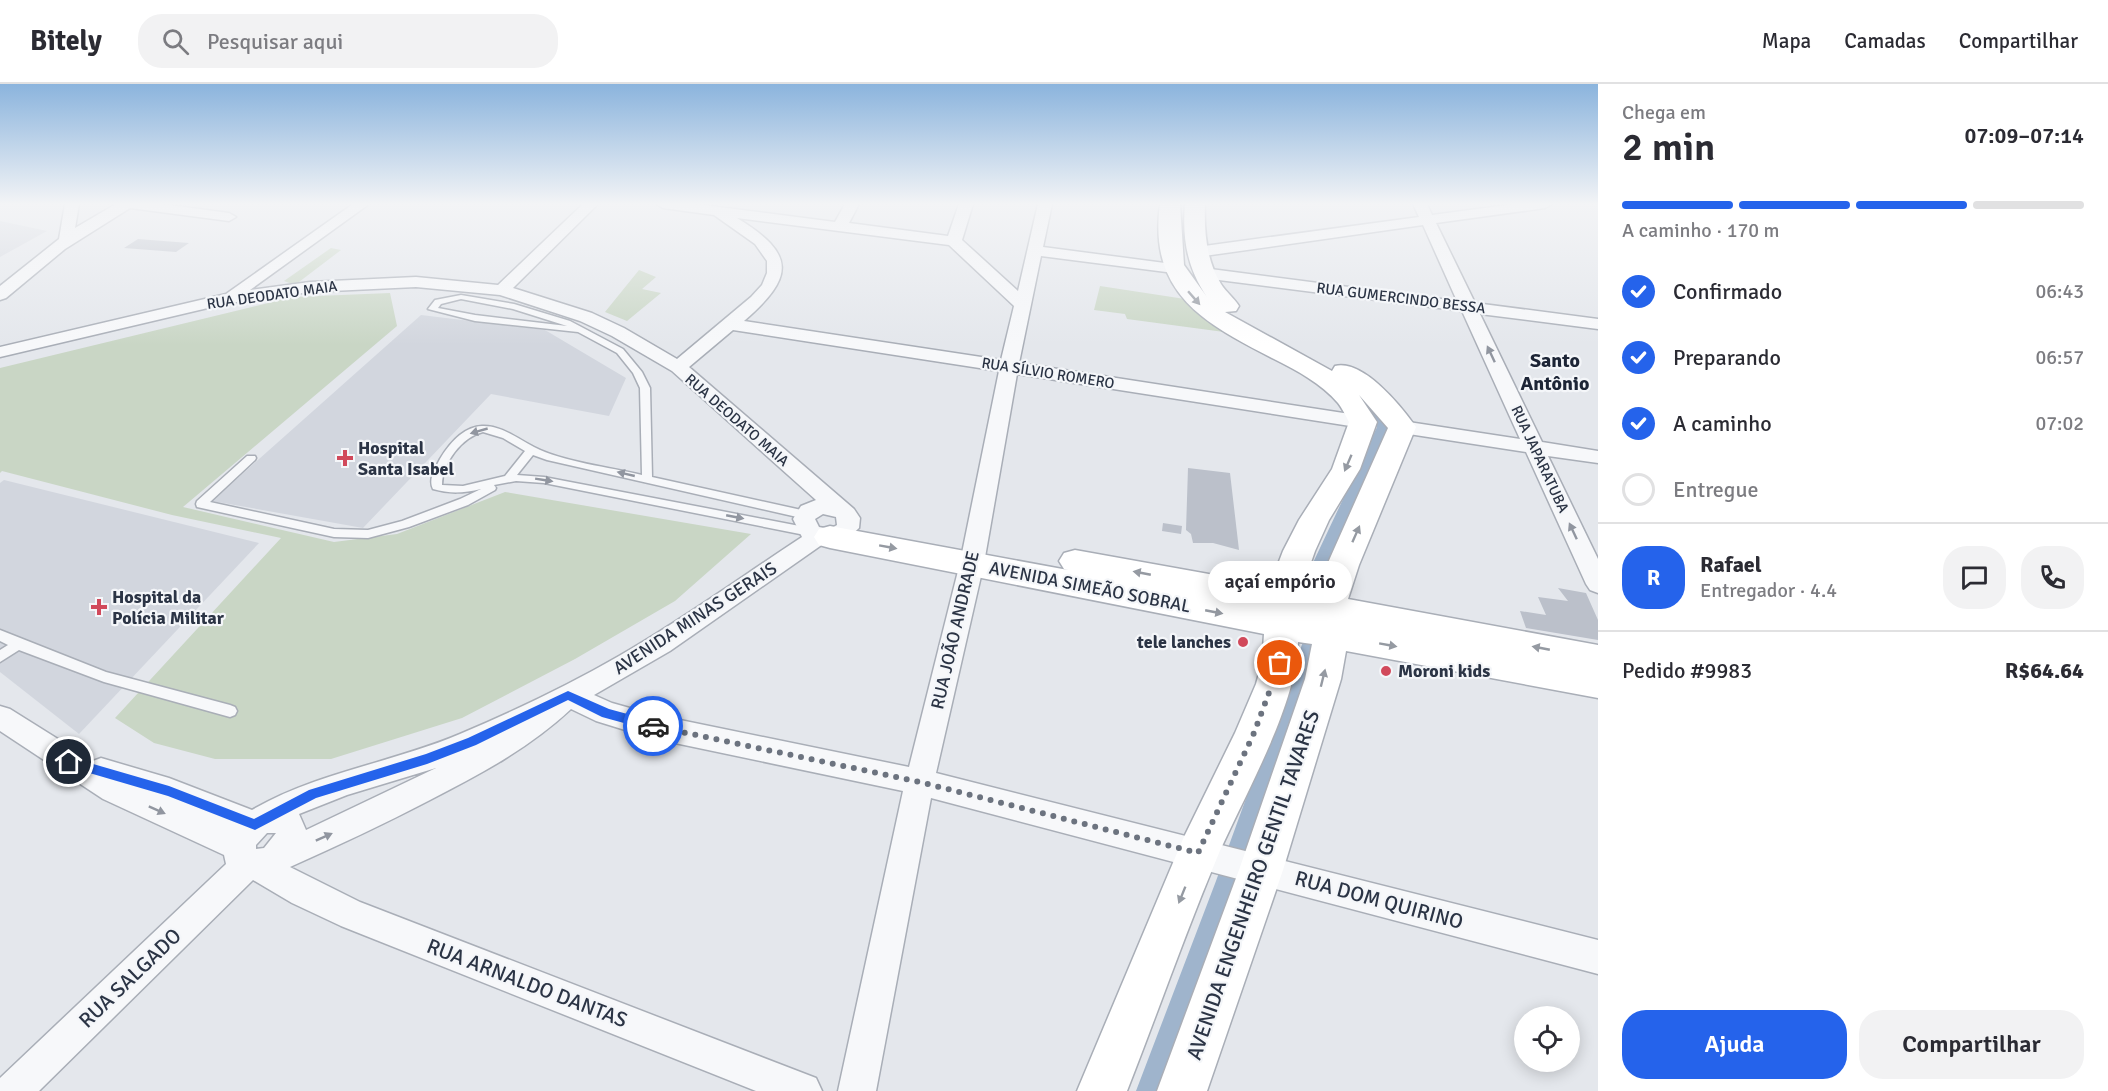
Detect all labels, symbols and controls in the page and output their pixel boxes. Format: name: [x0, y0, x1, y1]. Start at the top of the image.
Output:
search box: [138, 14, 558, 68]
text: Bitely: [30, 24, 102, 58]
icon: search: [159, 25, 192, 58]
text: Pesquisar aqui: [207, 28, 343, 55]
text: Mapa: [1762, 28, 1811, 54]
text: Camadas: [1844, 28, 1926, 54]
text: Compartilhar: [1959, 28, 2078, 54]
text: Chega em: [1622, 100, 1706, 125]
text: 07:09–07:14: [1965, 122, 2084, 149]
text: 2 min: [1622, 123, 1715, 171]
text: A caminho · 170 m: [1622, 218, 1779, 243]
icon: check: [1622, 275, 1655, 308]
street label: RUA DEODATO MAIA: [205, 277, 339, 313]
text: Confirmado: [1673, 278, 1782, 305]
street label: RUA GUMERCINDO BESSA: [1316, 279, 1486, 317]
text: 06:43: [2035, 279, 2084, 304]
one-way arrow: [1188, 290, 1201, 305]
icon: check: [1622, 341, 1655, 374]
text: Preparando: [1673, 344, 1781, 371]
one-way arrow: [1486, 345, 1495, 362]
text: 06:57: [2035, 345, 2084, 370]
district label: Santo Antônio: [1521, 348, 1589, 396]
street label: RUA SÍLVIO ROMERO: [980, 353, 1116, 392]
street label: RUA DEODATO MAIA: [681, 370, 793, 470]
street label: RUA JAPARATUBA: [1507, 402, 1573, 516]
icon: check: [1622, 407, 1655, 440]
text: A caminho: [1673, 410, 1772, 437]
text: 07:02: [2035, 411, 2084, 436]
one-way arrow: [470, 427, 488, 436]
place label: Hospital Santa Isabel: [358, 437, 454, 480]
marker: Hospital Santa Isabel: [336, 449, 354, 467]
one-way arrow: [1343, 454, 1353, 472]
one-way arrow: [616, 469, 635, 478]
one-way arrow: [535, 476, 554, 485]
text: Entregue: [1673, 476, 1758, 503]
one-way arrow: [726, 513, 745, 522]
one-way arrow: [1569, 522, 1578, 539]
one-way arrow: [1351, 524, 1361, 542]
one-way arrow: [878, 543, 897, 552]
button: chat: [1943, 546, 2006, 609]
button: phone: [2021, 546, 2084, 609]
street label: RUA JOÃO ANDRADE: [926, 549, 984, 711]
text: Rafael: [1700, 551, 1762, 578]
street label: AVENIDA MINAS GERAIS: [609, 557, 781, 679]
street label: AVENIDA SIMEÃO SOBRAL: [987, 557, 1193, 617]
callout: açaí empório: [1208, 561, 1352, 603]
text: R: [1647, 564, 1660, 591]
one-way arrow: [1132, 568, 1151, 577]
text: açaí empório: [1224, 569, 1336, 594]
text: Entregador · 4.4: [1700, 578, 1837, 603]
place label: Hospital da Polícia Militar: [112, 586, 225, 629]
marker: Hospital da Polícia Militar: [90, 598, 108, 616]
one-way arrow: [1205, 608, 1224, 617]
place label: tele lanches: [1136, 631, 1231, 653]
marker: tele lanches: [1236, 635, 1250, 649]
pin: [1254, 637, 1305, 688]
one-way arrow: [1379, 641, 1398, 650]
one-way arrow: [1531, 643, 1550, 652]
icon: bag: [1263, 646, 1296, 679]
text: Pedido #9983: [1622, 657, 1752, 684]
text: R$64.64: [2005, 657, 2084, 684]
place label: Moroni kids: [1398, 660, 1490, 682]
marker: Moroni kids: [1379, 664, 1393, 678]
one-way arrow: [1318, 669, 1328, 687]
courier: [623, 696, 683, 756]
street label: AVENIDA ENGENHEIRO GENTIL TAVARES: [1181, 707, 1325, 1063]
icon: car: [637, 710, 670, 743]
pin: [43, 736, 94, 787]
icon: home: [52, 745, 85, 778]
one-way arrow: [149, 806, 166, 815]
one-way arrow: [315, 831, 333, 841]
street label: RUA DOM QUIRINO: [1292, 865, 1466, 935]
one-way arrow: [1176, 886, 1186, 904]
street label: RUA SALGADO: [73, 923, 187, 1033]
street label: RUA ARNALDO DANTAS: [423, 933, 631, 1033]
map controls: [1514, 1006, 1580, 1072]
button: locate: [1514, 1006, 1580, 1072]
button: Ajuda: [1622, 1010, 1847, 1079]
button: Compartilhar: [1859, 1010, 2084, 1079]

